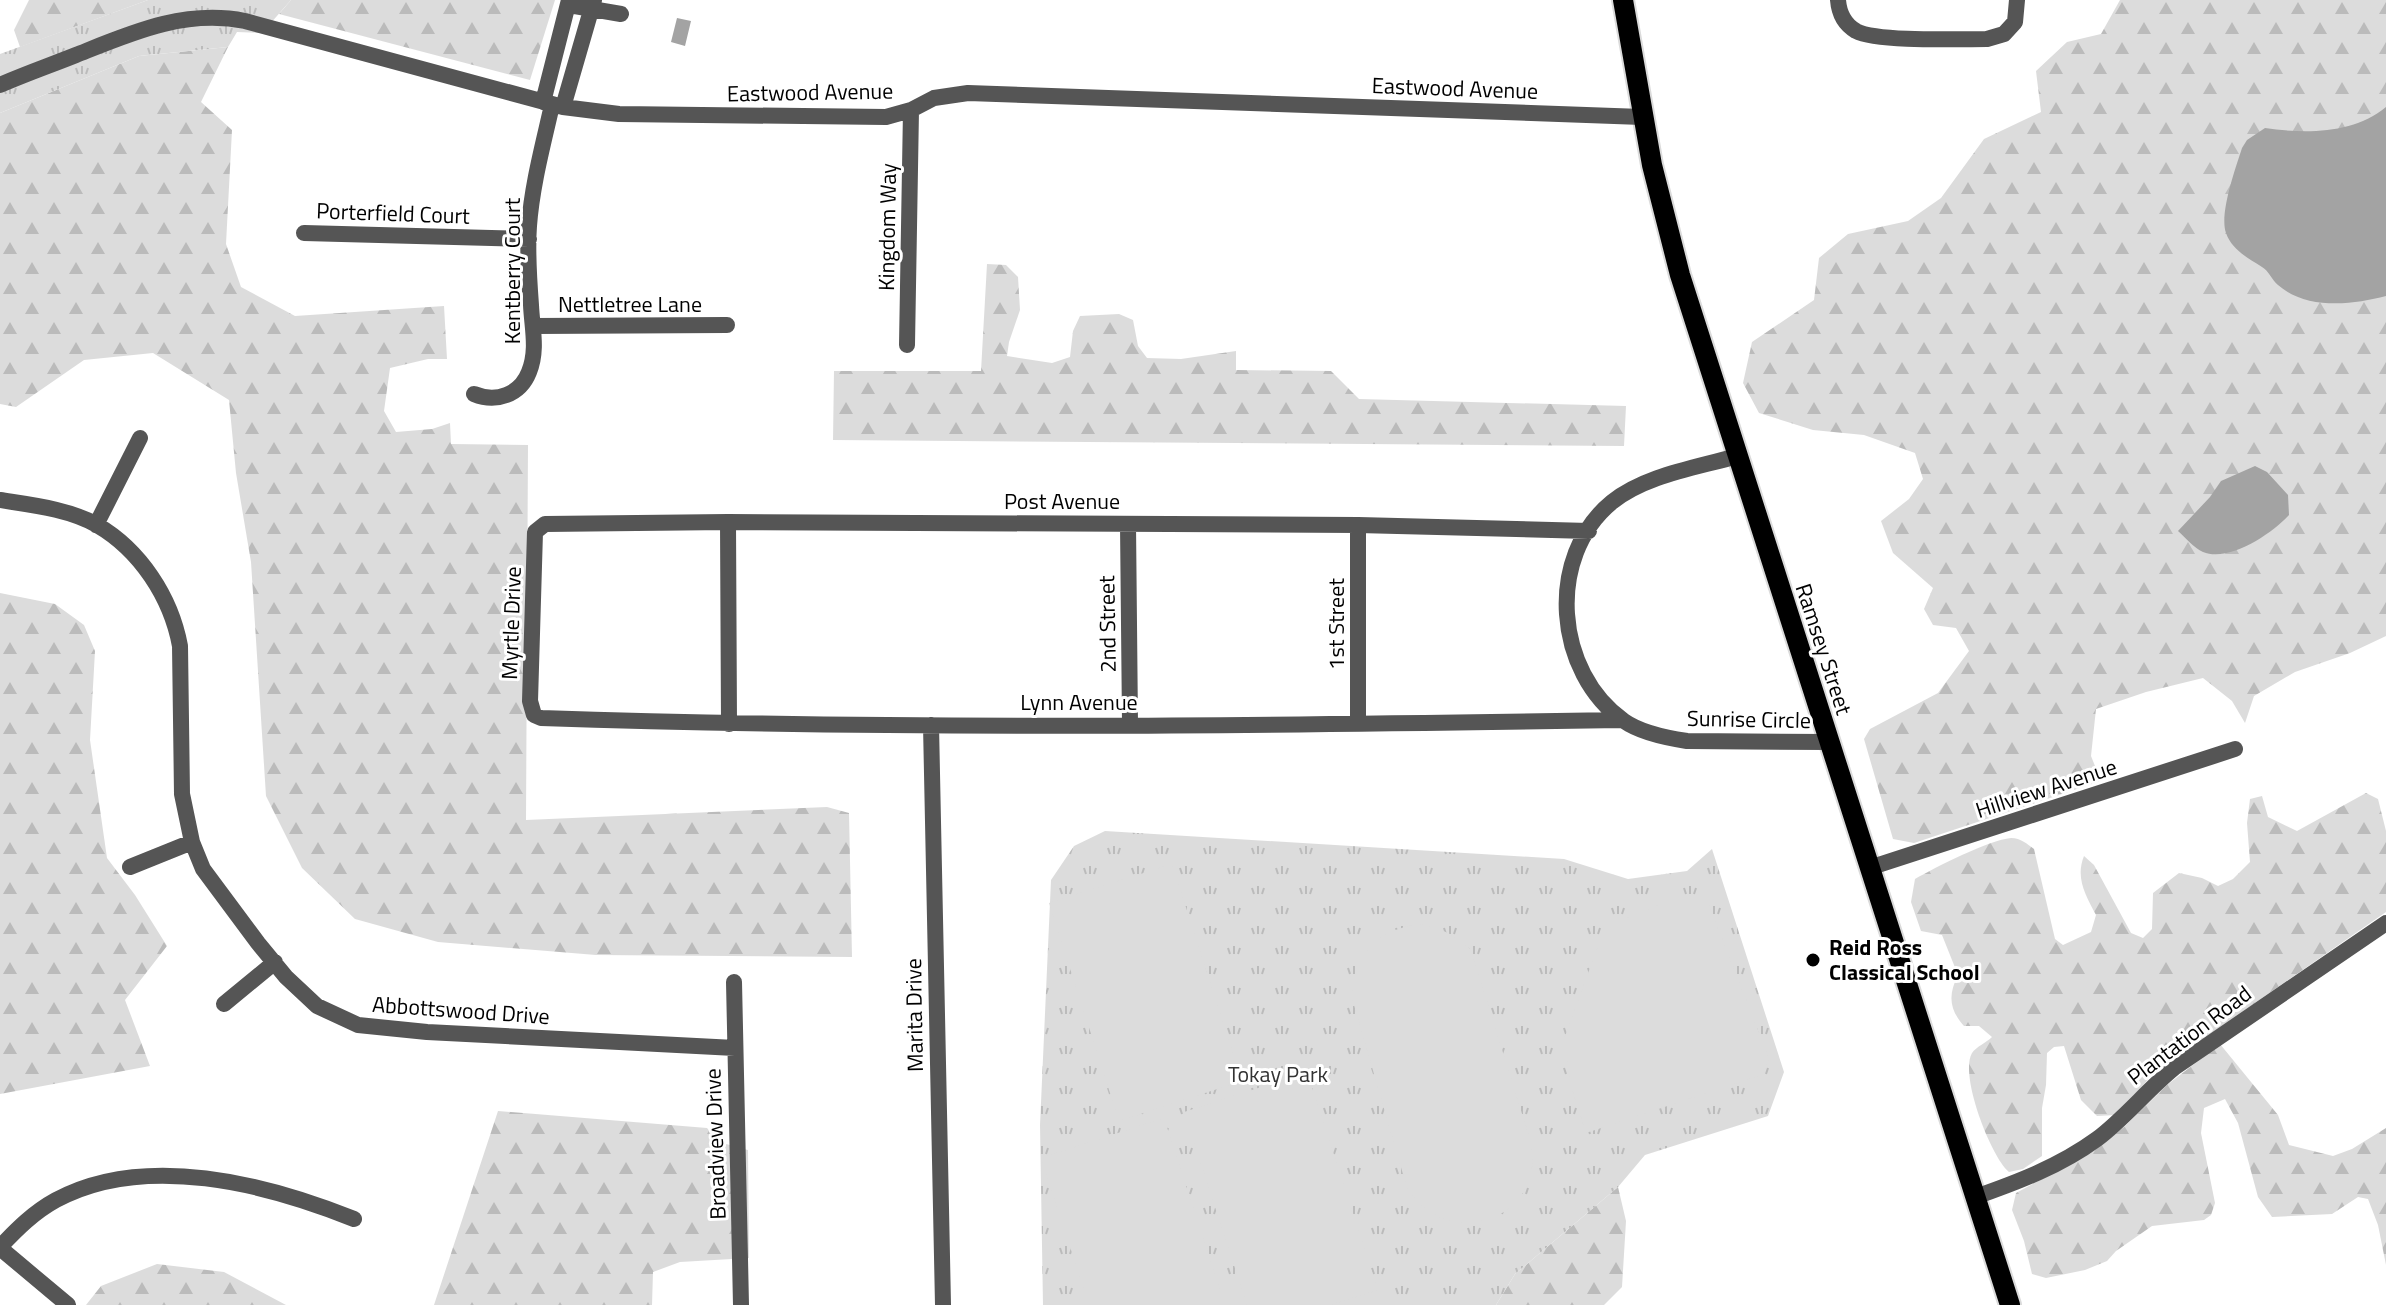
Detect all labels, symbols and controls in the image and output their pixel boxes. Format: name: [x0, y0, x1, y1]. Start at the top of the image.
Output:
street label: Eastwood Avenue: [1371, 68, 1539, 108]
street label: Eastwood Avenue: [727, 74, 893, 110]
street label: Kingdom Way: [869, 163, 905, 291]
street label: Porterfield Court: [316, 193, 471, 233]
street label: Kentberry Court: [495, 197, 529, 344]
street label: Nettletree Lane: [558, 287, 702, 321]
street label: Post Avenue: [1004, 484, 1120, 518]
street label: Myrtle Drive: [492, 566, 530, 680]
street label: 2nd Street: [1089, 575, 1125, 673]
street label: 1st Street: [1319, 578, 1353, 670]
street label: Ramsey Street: [1787, 579, 1861, 719]
street label: Lynn Avenue: [1020, 685, 1138, 719]
street label: Sunrise Circle: [1687, 701, 1811, 737]
street label: Hillview Avenue: [1971, 749, 2121, 827]
place label: Reid Ross Classical School: [1829, 930, 1980, 989]
marker: Reid Ross Classical School: [1804, 951, 1822, 969]
street label: Marita Drive: [896, 958, 932, 1072]
street label: Plantation Road: [2120, 977, 2258, 1093]
street label: Abbottswood Drive: [371, 987, 551, 1033]
park label: Tokay Park: [1228, 1057, 1329, 1091]
street label: Broadview Drive: [695, 1068, 735, 1220]

